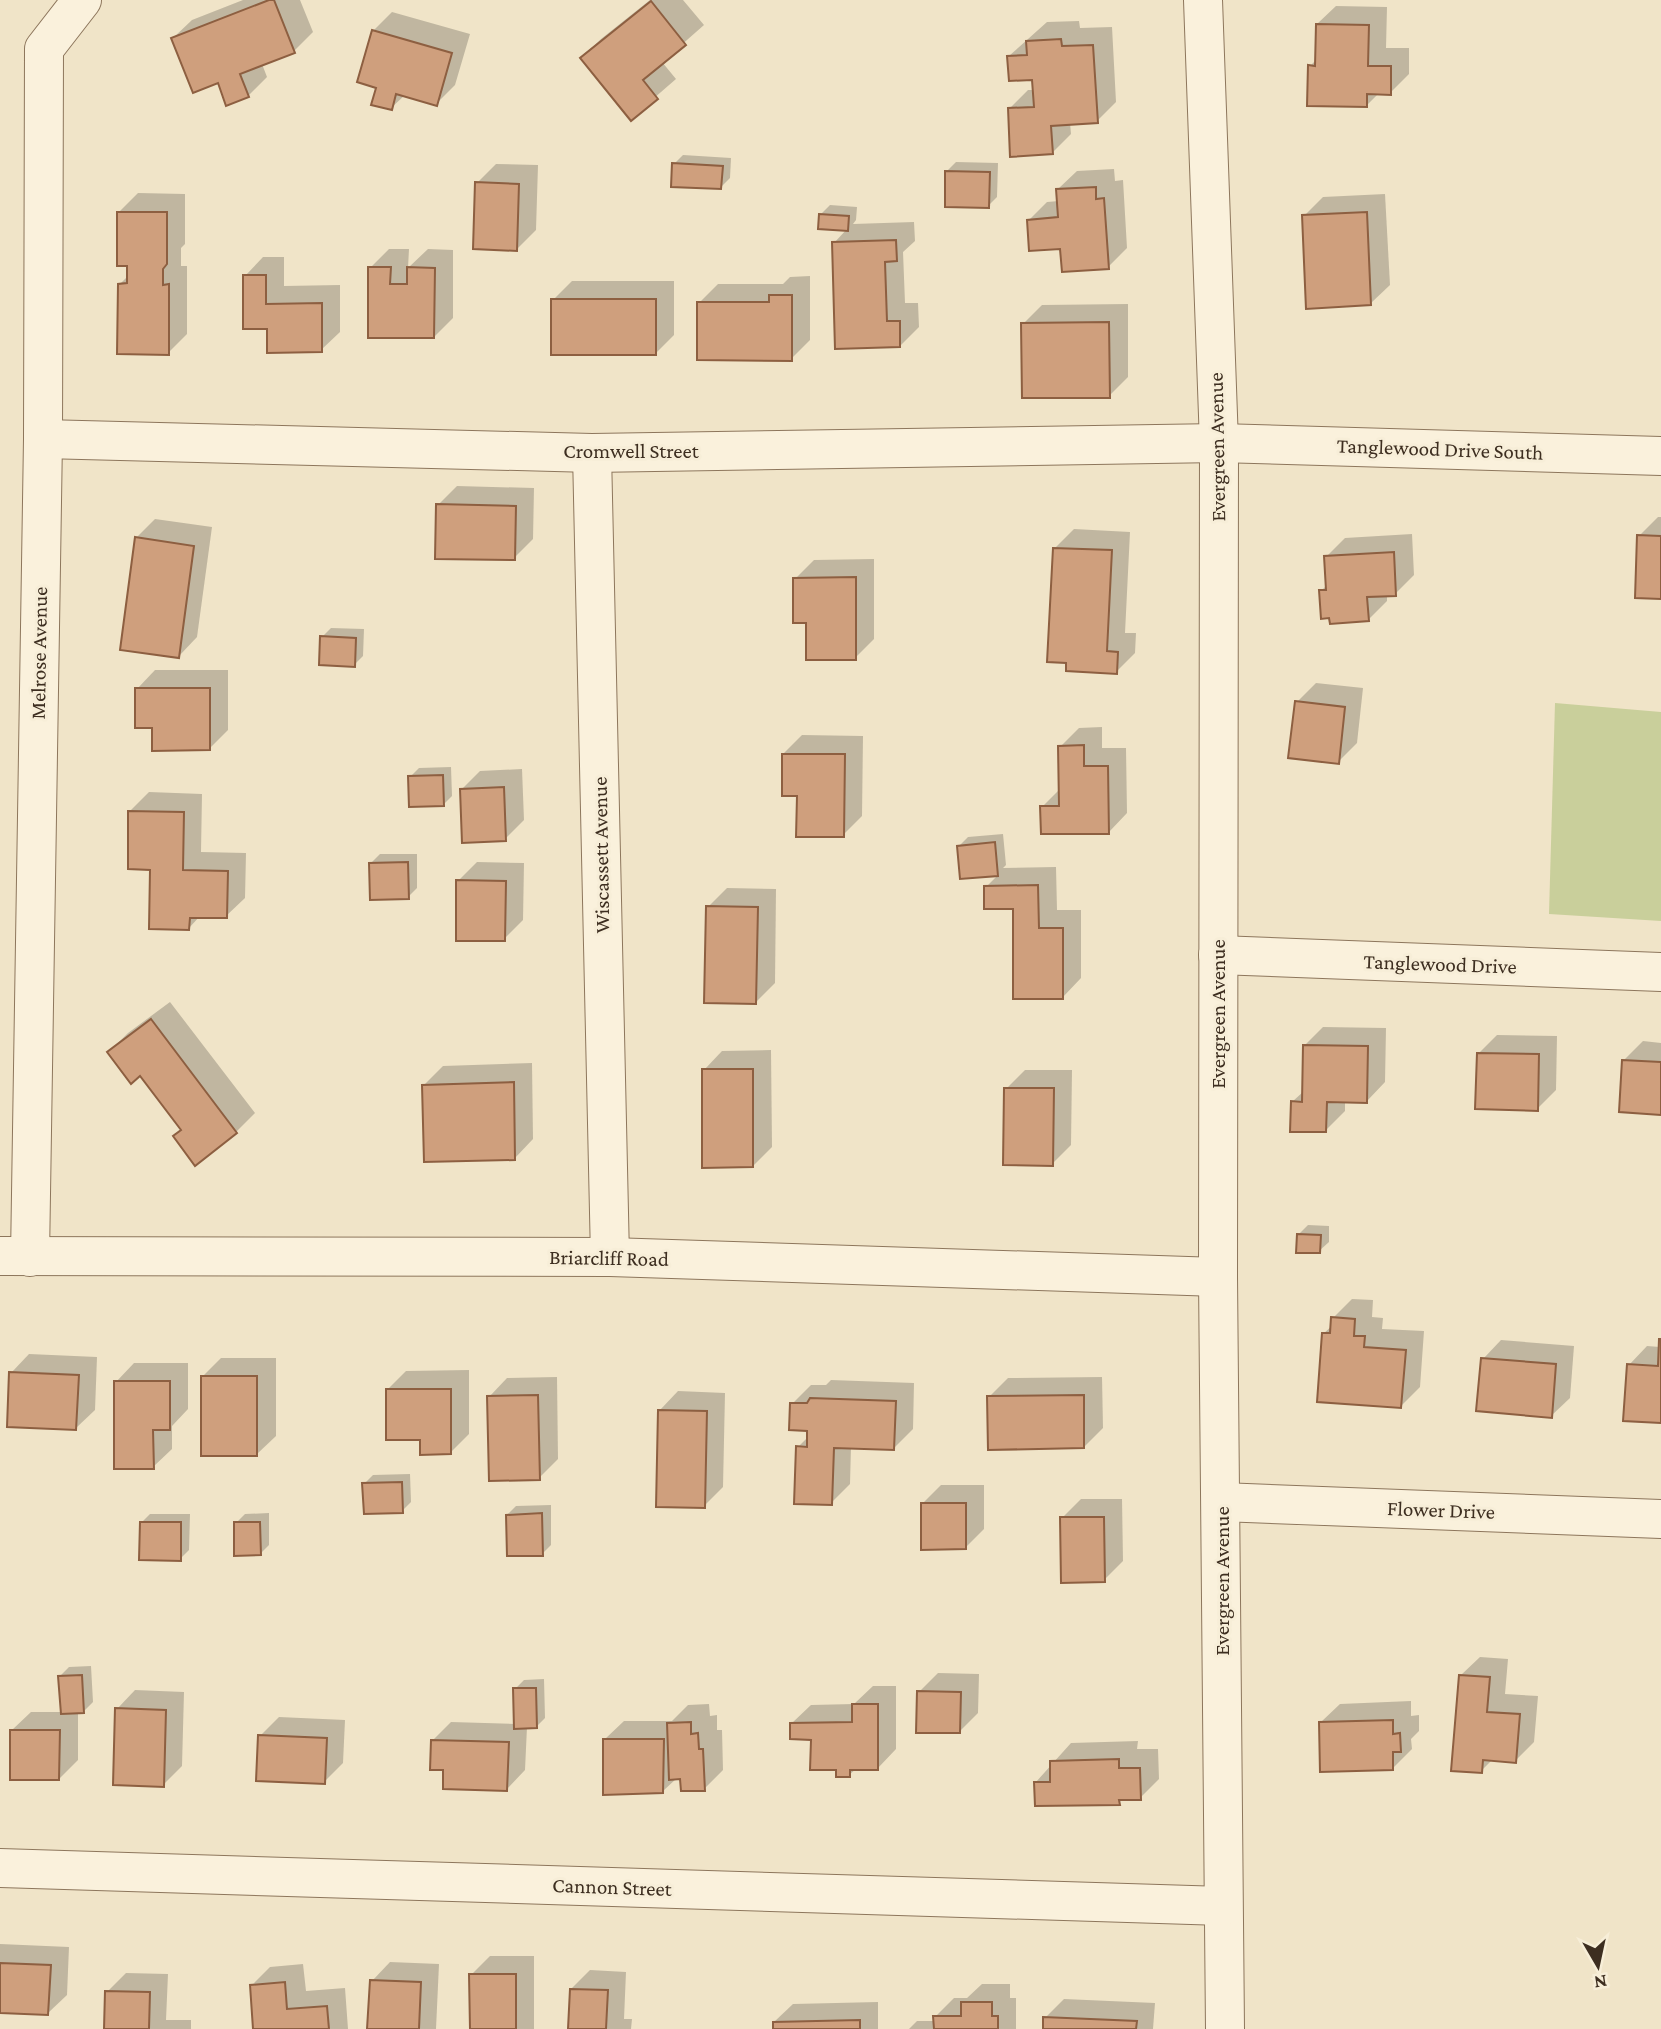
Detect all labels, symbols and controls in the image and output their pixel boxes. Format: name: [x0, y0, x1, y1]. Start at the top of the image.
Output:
street label: Evergreen Avenue: [1204, 372, 1230, 522]
street label: Tanglewood Drive South: [1336, 433, 1544, 465]
street label: Cromwell Street: [563, 439, 700, 463]
street label: Melrose Avenue: [26, 586, 52, 720]
street label: Wiscassett Avenue: [588, 777, 614, 933]
street label: Evergreen Avenue: [1206, 939, 1230, 1089]
street label: Tanglewood Drive: [1363, 949, 1517, 979]
street label: Briarcliff Road: [549, 1245, 669, 1271]
street label: Flower Drive: [1387, 1496, 1495, 1524]
street label: Evergreen Avenue: [1210, 1506, 1234, 1656]
street label: Cannon Street: [552, 1873, 673, 1901]
north arrow: [1563, 1931, 1633, 2001]
text: N: [1592, 1971, 1609, 1994]

